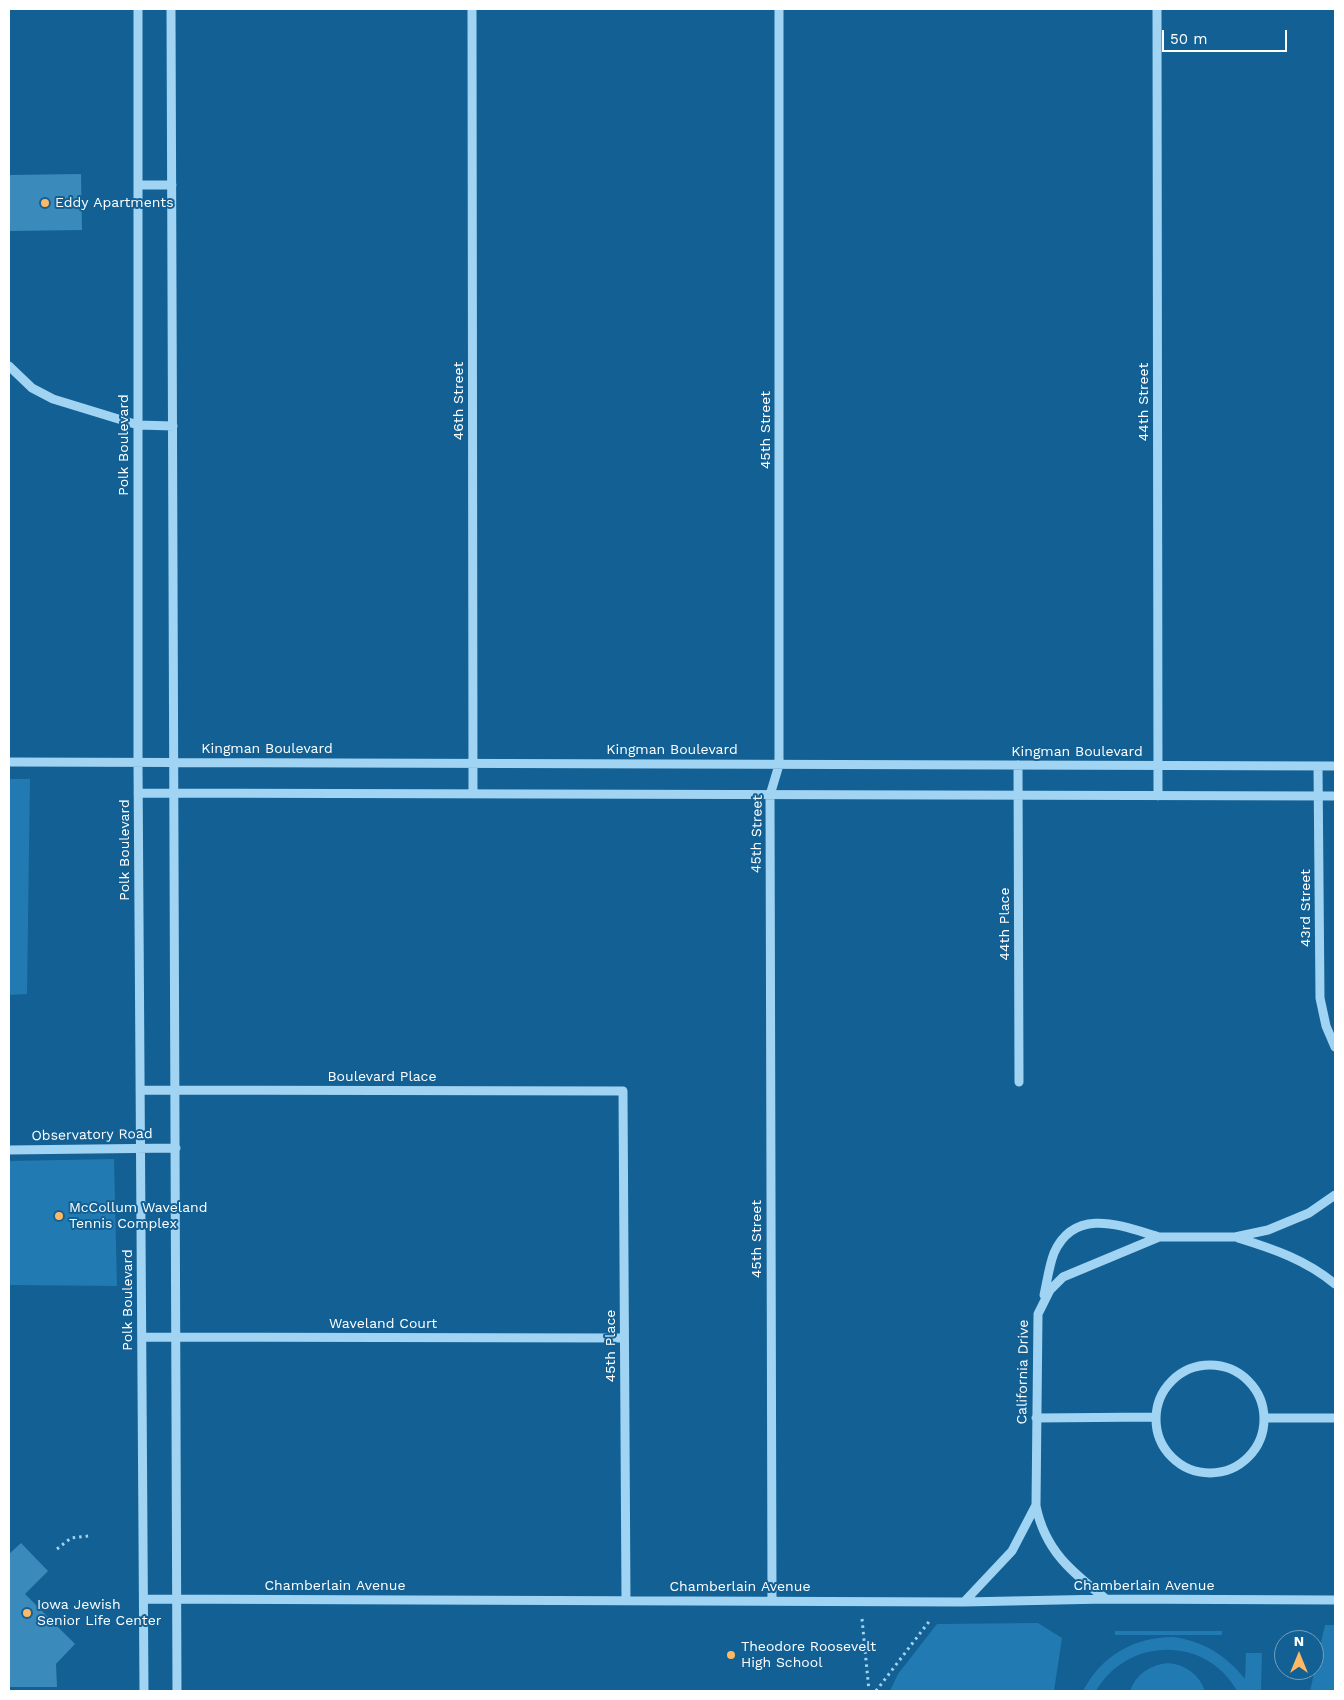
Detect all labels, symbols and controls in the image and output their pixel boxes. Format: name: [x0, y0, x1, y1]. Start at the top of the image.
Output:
scale bar: [1164, 20, 1289, 52]
text: 50 m: [1170, 30, 1207, 48]
place label: Eddy Apartments: [55, 195, 174, 211]
marker: Eddy Apartments: [39, 197, 51, 209]
street label: 46th Street: [451, 362, 467, 440]
street label: 44th Street: [1136, 363, 1152, 441]
street label: 45th Street: [758, 391, 774, 469]
street label: Polk Boulevard: [116, 394, 132, 496]
street label: Kingman Boulevard: [201, 741, 333, 757]
street label: Kingman Boulevard: [606, 742, 738, 758]
street label: Kingman Boulevard: [1011, 744, 1143, 760]
street label: 45th Street: [748, 795, 766, 873]
street label: Polk Boulevard: [117, 799, 133, 901]
street label: 43rd Street: [1298, 869, 1314, 947]
street label: 44th Place: [997, 887, 1013, 961]
street label: Boulevard Place: [327, 1069, 437, 1085]
street label: Observatory Road: [31, 1126, 153, 1144]
place label: McCollum Waveland Tennis Complex: [69, 1200, 208, 1232]
street label: 45th Street: [749, 1200, 765, 1278]
marker: McCollum Waveland Tennis Complex: [53, 1210, 65, 1222]
street label: Polk Boulevard: [120, 1249, 136, 1351]
street label: 45th Place: [603, 1310, 619, 1382]
street label: Waveland Court: [329, 1316, 437, 1332]
street label: California Drive: [1014, 1319, 1032, 1425]
street label: Chamberlain Avenue: [265, 1578, 405, 1594]
street label: Chamberlain Avenue: [1074, 1578, 1214, 1594]
street label: Chamberlain Avenue: [670, 1579, 810, 1595]
place label: Iowa Jewish Senior Life Center: [37, 1597, 161, 1630]
marker: Iowa Jewish Senior Life Center: [21, 1607, 33, 1619]
north arrow: [1274, 1630, 1324, 1680]
text: N: [1294, 1633, 1304, 1649]
place label: Theodore Roosevelt High School: [741, 1639, 876, 1671]
marker: Theodore Roosevelt High School: [725, 1649, 737, 1661]

